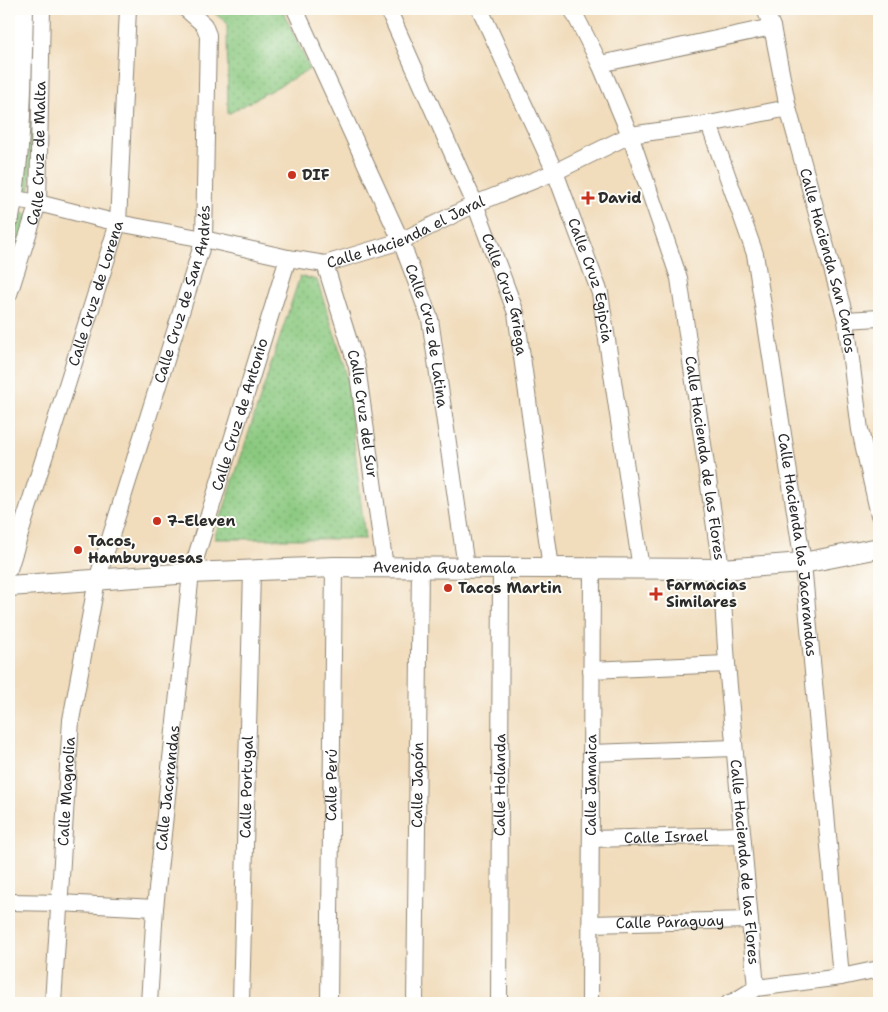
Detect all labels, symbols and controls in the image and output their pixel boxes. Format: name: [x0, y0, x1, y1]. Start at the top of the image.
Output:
street label: Calle Cruz de Malta: [21, 80, 51, 228]
place label: DIF: [302, 165, 330, 185]
street label: Calle Hacienda San Carlos: [795, 166, 860, 355]
marker: DIF: [286, 169, 298, 181]
place label: David: [598, 188, 642, 208]
street label: Calle Hacienda el Jaral: [324, 191, 488, 273]
marker: David: [582, 192, 594, 204]
street label: Calle Cruz de San Andrés: [149, 205, 215, 386]
street label: Calle Cruz Egipcia: [563, 215, 617, 345]
street label: Calle Cruz de Lorena: [64, 217, 128, 369]
street label: Calle Cruz Griega: [477, 230, 532, 357]
street label: Calle Cruz de Latina: [400, 261, 453, 410]
street label: Calle Cruz de Antonio: [207, 336, 273, 493]
street label: Calle Cruz del Sur: [342, 347, 382, 479]
street label: Calle Hacienda de las Flores: [680, 355, 730, 562]
street label: Calle Hacienda las Jacarandas: [773, 432, 822, 658]
place label: 7-Eleven: [167, 511, 236, 531]
marker: 7-Eleven: [151, 515, 163, 527]
place label: Tacos, Hamburguesas: [88, 531, 203, 568]
marker: Tacos, Hamburguesas: [72, 544, 84, 556]
street label: Avenida Guatemala: [373, 557, 517, 578]
place label: Farmacias Similares: [666, 575, 747, 612]
place label: Tacos Martin: [458, 578, 562, 598]
marker: Tacos Martin: [442, 582, 454, 594]
marker: Farmacias Similares: [650, 588, 662, 600]
street label: Calle Jacarandas: [151, 724, 185, 852]
street label: Calle Holanda: [490, 733, 510, 836]
street label: Calle Jamaica: [581, 733, 601, 836]
street label: Calle Portugal: [235, 735, 258, 839]
street label: Calle Magnolia: [53, 736, 80, 847]
street label: Calle Japón: [407, 742, 428, 828]
street label: Calle Perú: [321, 749, 342, 821]
street label: Calle Hacienda de las Flores: [726, 758, 764, 966]
street label: Calle Israel: [624, 826, 709, 848]
street label: Calle Paraguay: [615, 911, 724, 933]

